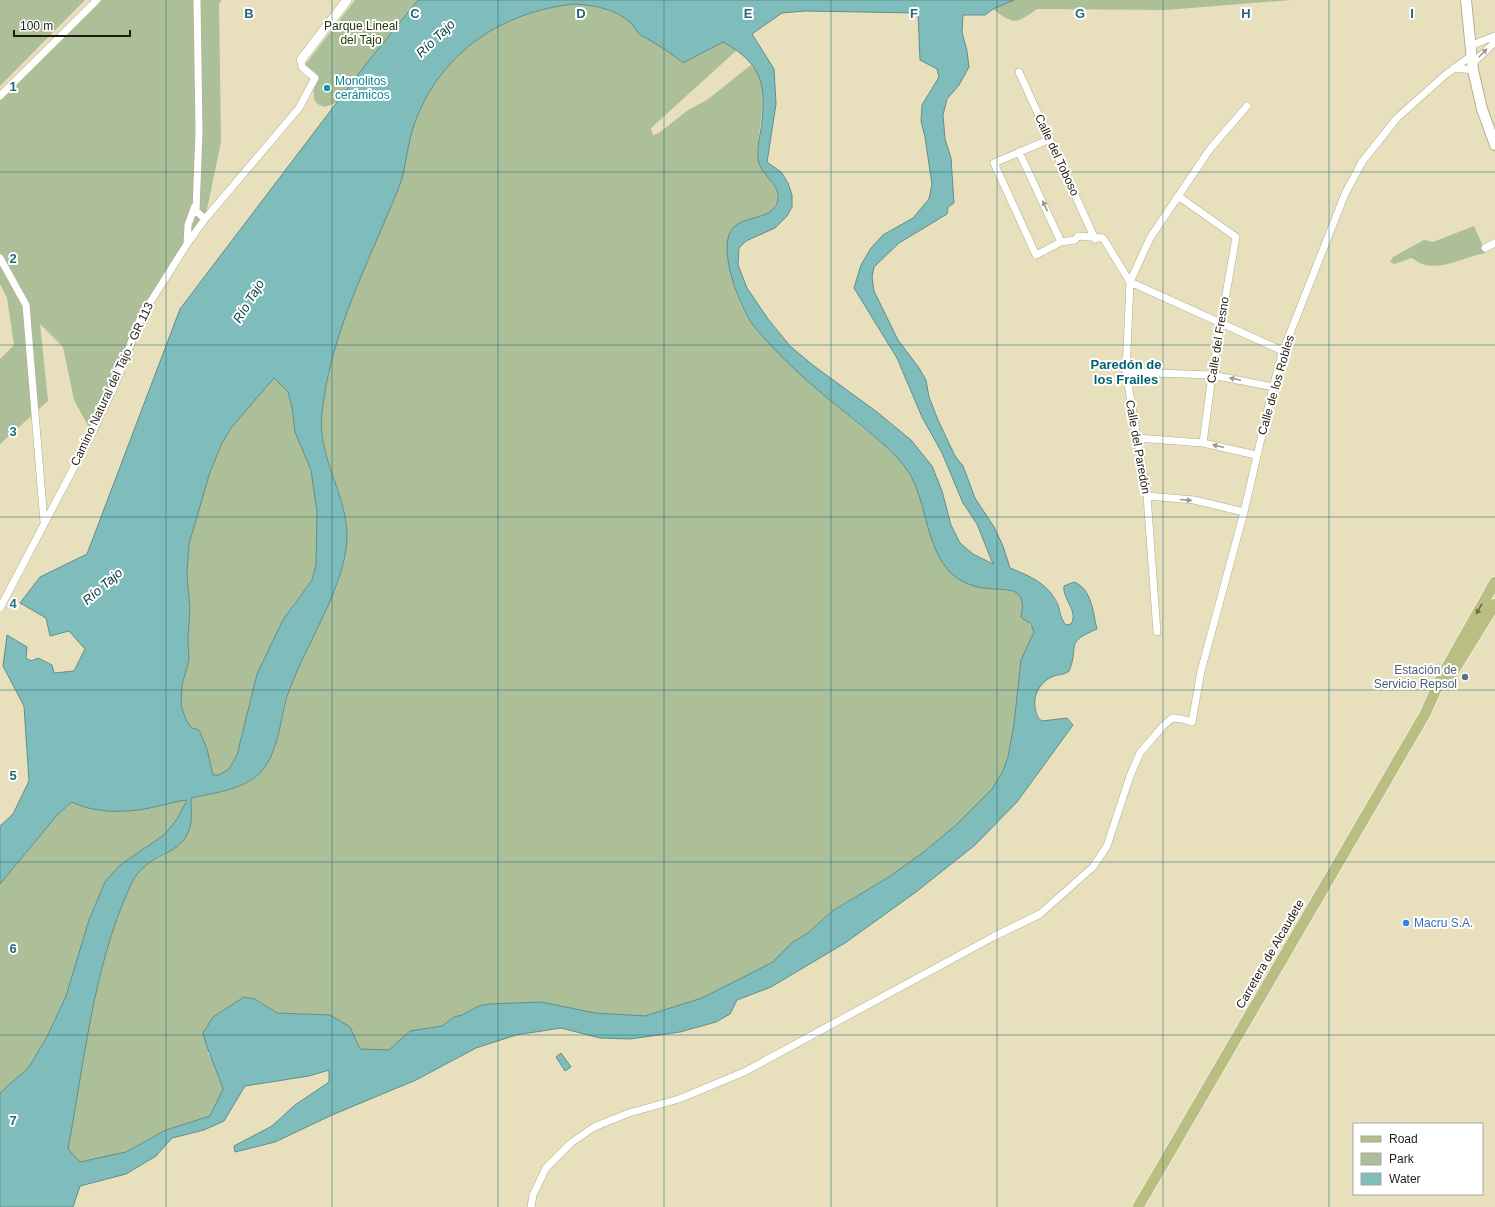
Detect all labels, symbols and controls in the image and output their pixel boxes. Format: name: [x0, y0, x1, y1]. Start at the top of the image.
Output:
text: B: [244, 6, 254, 21]
text: C: [410, 6, 420, 21]
text: D: [576, 6, 586, 21]
text: E: [744, 6, 753, 21]
text: F: [910, 6, 918, 21]
text: G: [1075, 6, 1085, 21]
text: H: [1241, 6, 1251, 21]
text: I: [1410, 6, 1414, 21]
scale bar: [14, 12, 130, 38]
water label: Río Tajo: [413, 16, 458, 60]
text: 100 m: [20, 19, 53, 33]
park label: Parque Lineal del Tajo: [324, 19, 398, 47]
one-way arrow: [1478, 48, 1488, 58]
place label: Monolitos cerámicos: [335, 74, 390, 102]
text: 1: [9, 79, 17, 94]
marker: Monolitos cerámicos: [322, 83, 332, 93]
street label: Calle del Toboso: [1032, 112, 1082, 198]
one-way arrow: [1042, 201, 1048, 212]
text: 2: [9, 251, 17, 266]
water label: Río Tajo: [230, 277, 267, 326]
street label: Calle del Fresno: [1204, 295, 1232, 384]
street label: Camino Natural del Tajo - GR 113: [68, 300, 156, 468]
street label: Calle de los Robles: [1255, 333, 1297, 437]
district label: Paredón de los Frailes: [1091, 357, 1161, 387]
one-way arrow: [1229, 376, 1241, 382]
street label: Calle del Paredón: [1123, 399, 1153, 495]
text: 3: [9, 424, 17, 439]
one-way arrow: [1212, 443, 1224, 449]
one-way arrow: [1180, 496, 1192, 503]
water label: Río Tajo: [79, 565, 125, 608]
text: 4: [9, 596, 17, 611]
one-way arrow: [1476, 603, 1483, 615]
place label: Estación de Servicio Repsol: [1374, 663, 1457, 691]
marker: Estación de Servicio Repsol: [1460, 672, 1470, 682]
text: 5: [9, 768, 17, 783]
street label: Carretera de Alcaudete: [1233, 897, 1307, 1011]
place label: Macru S.A.: [1414, 916, 1473, 930]
marker: Macru S.A.: [1401, 918, 1411, 928]
text: 6: [9, 941, 17, 956]
text: 7: [9, 1113, 17, 1128]
legend: [1353, 1123, 1483, 1195]
text: Road: [1389, 1132, 1418, 1146]
text: Park: [1389, 1152, 1415, 1166]
text: Water: [1389, 1172, 1421, 1186]

